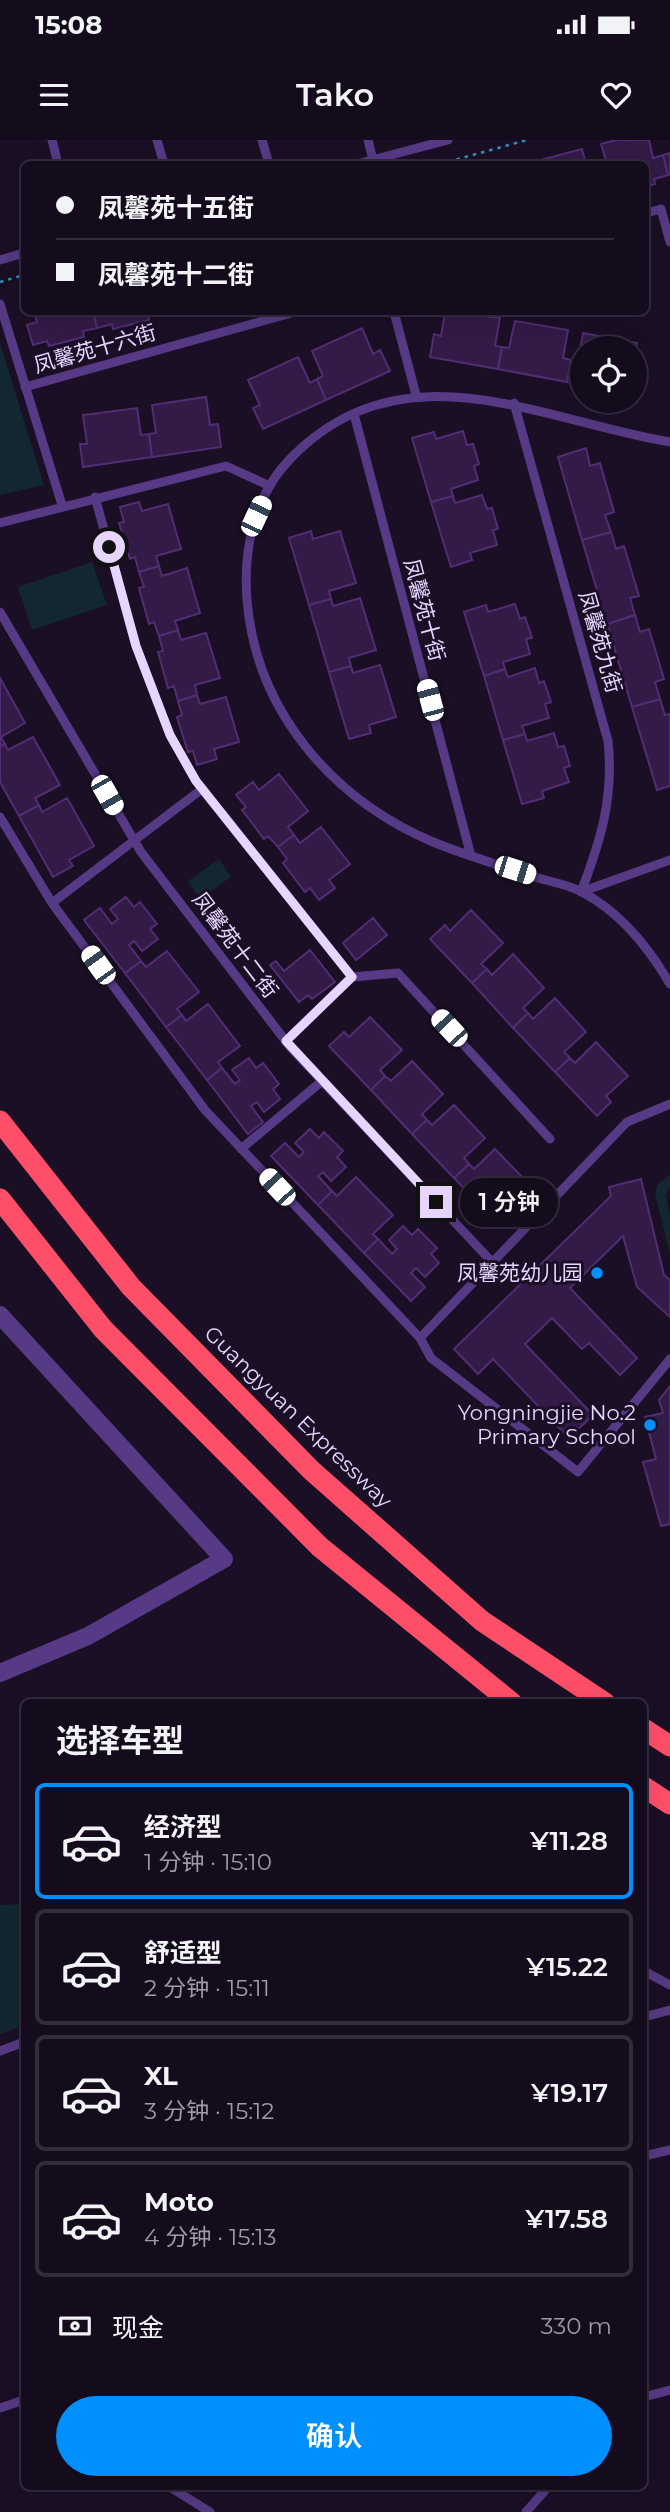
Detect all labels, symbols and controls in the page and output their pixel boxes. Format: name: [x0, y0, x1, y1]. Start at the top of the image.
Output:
text: 15:08: [35, 9, 102, 41]
text: Tako: [296, 75, 374, 114]
icon: menu: [35, 76, 73, 114]
icon: heart: [597, 76, 635, 114]
text: 凤馨苑十五街: [98, 192, 254, 224]
text: 凤馨苑十二街: [98, 259, 254, 291]
street label: 凤馨苑十六街: [31, 319, 159, 378]
map controls: [570, 336, 647, 413]
button: locate: [570, 336, 647, 413]
car: [238, 493, 275, 539]
route start: [93, 531, 125, 563]
street label: 凤馨苑十街: [399, 556, 450, 664]
street label: 凤馨苑九街: [574, 588, 627, 696]
car: [415, 677, 446, 723]
car: [88, 772, 127, 818]
car: [492, 854, 539, 886]
street label: 凤馨苑十二街: [188, 887, 283, 1003]
car: [78, 942, 119, 988]
car: [427, 1005, 472, 1051]
car: [255, 1164, 300, 1210]
callout: 1 分钟: [460, 1178, 558, 1226]
route end: [420, 1186, 452, 1218]
text: 1 分钟: [478, 1188, 540, 1216]
place label: 凤馨苑幼儿园: [457, 1260, 583, 1285]
marker: 凤馨苑幼儿园: [589, 1265, 605, 1281]
street label: Guangyuan Expressway: [200, 1321, 398, 1513]
place label: Yongningjie No.2 Primary School: [458, 1400, 636, 1449]
marker: Yongningjie No.2 Primary School: [642, 1417, 658, 1433]
text: 选择车型: [56, 1721, 184, 1760]
icon: car: [60, 1810, 123, 1873]
text: 经济型: [144, 1811, 222, 1843]
text: ¥11.28: [530, 1825, 608, 1857]
text: 1 分钟 · 15:10: [144, 1848, 272, 1876]
icon: car: [60, 1936, 123, 1999]
text: 舒适型: [144, 1937, 222, 1969]
text: ¥15.22: [527, 1951, 608, 1983]
text: 2 分钟 · 15:11: [144, 1974, 270, 2002]
text: XL: [144, 2060, 178, 2092]
icon: car: [60, 2062, 123, 2125]
text: ¥19.17: [531, 2077, 608, 2109]
text: 3 分钟 · 15:12: [144, 2097, 274, 2125]
text: Moto: [144, 2186, 214, 2218]
icon: car: [60, 2188, 123, 2251]
text: ¥17.58: [526, 2203, 608, 2235]
text: 4 分钟 · 15:13: [144, 2223, 277, 2251]
icon: cash: [56, 2307, 94, 2345]
text: 现金: [112, 2312, 164, 2344]
text: 330 m: [541, 2312, 612, 2340]
button: 确认: [56, 2396, 612, 2476]

